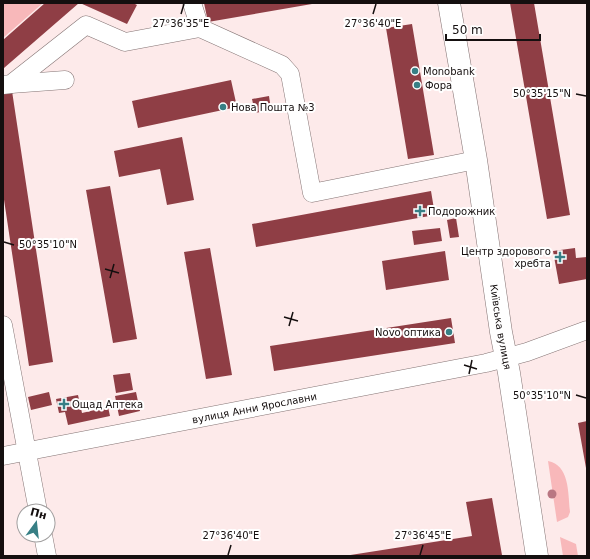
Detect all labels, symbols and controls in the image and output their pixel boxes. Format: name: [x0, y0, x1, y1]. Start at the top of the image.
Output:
scale bar: [446, 16, 540, 42]
text: 27°36'35"E: [153, 18, 209, 29]
text: 27°36'40"E: [345, 18, 401, 29]
text: 50 m: [452, 23, 483, 37]
marker: Monobank: [410, 66, 420, 76]
place label: Monobank: [423, 66, 475, 77]
marker: Фора: [412, 80, 422, 90]
place label: Фора: [425, 80, 452, 91]
text: 50°35'15"N: [513, 88, 571, 99]
marker: Нова Пошта №3: [218, 102, 228, 112]
place label: Нова Пошта №3: [231, 102, 315, 113]
marker: Подорожник: [415, 206, 425, 216]
place label: Подорожник: [428, 206, 495, 217]
text: 50°35'10"N: [19, 239, 77, 250]
place label: Центр здорового хребта: [461, 246, 551, 269]
marker: Центр здорового хребта: [554, 251, 566, 263]
street label: Київська вулиця: [488, 283, 513, 371]
place label: Novo оптика: [375, 327, 441, 338]
marker: Novo оптика: [444, 327, 454, 337]
text: 50°35'10"N: [513, 390, 571, 401]
street label: вулиця Анни Ярославни: [191, 391, 318, 425]
marker: Ощад Аптека: [59, 399, 69, 409]
place label: Ощад Аптека: [72, 399, 143, 410]
north arrow: [16, 503, 56, 543]
text: Пн: [29, 505, 48, 522]
text: 27°36'40"E: [203, 530, 259, 541]
text: 27°36'45"E: [395, 530, 451, 541]

